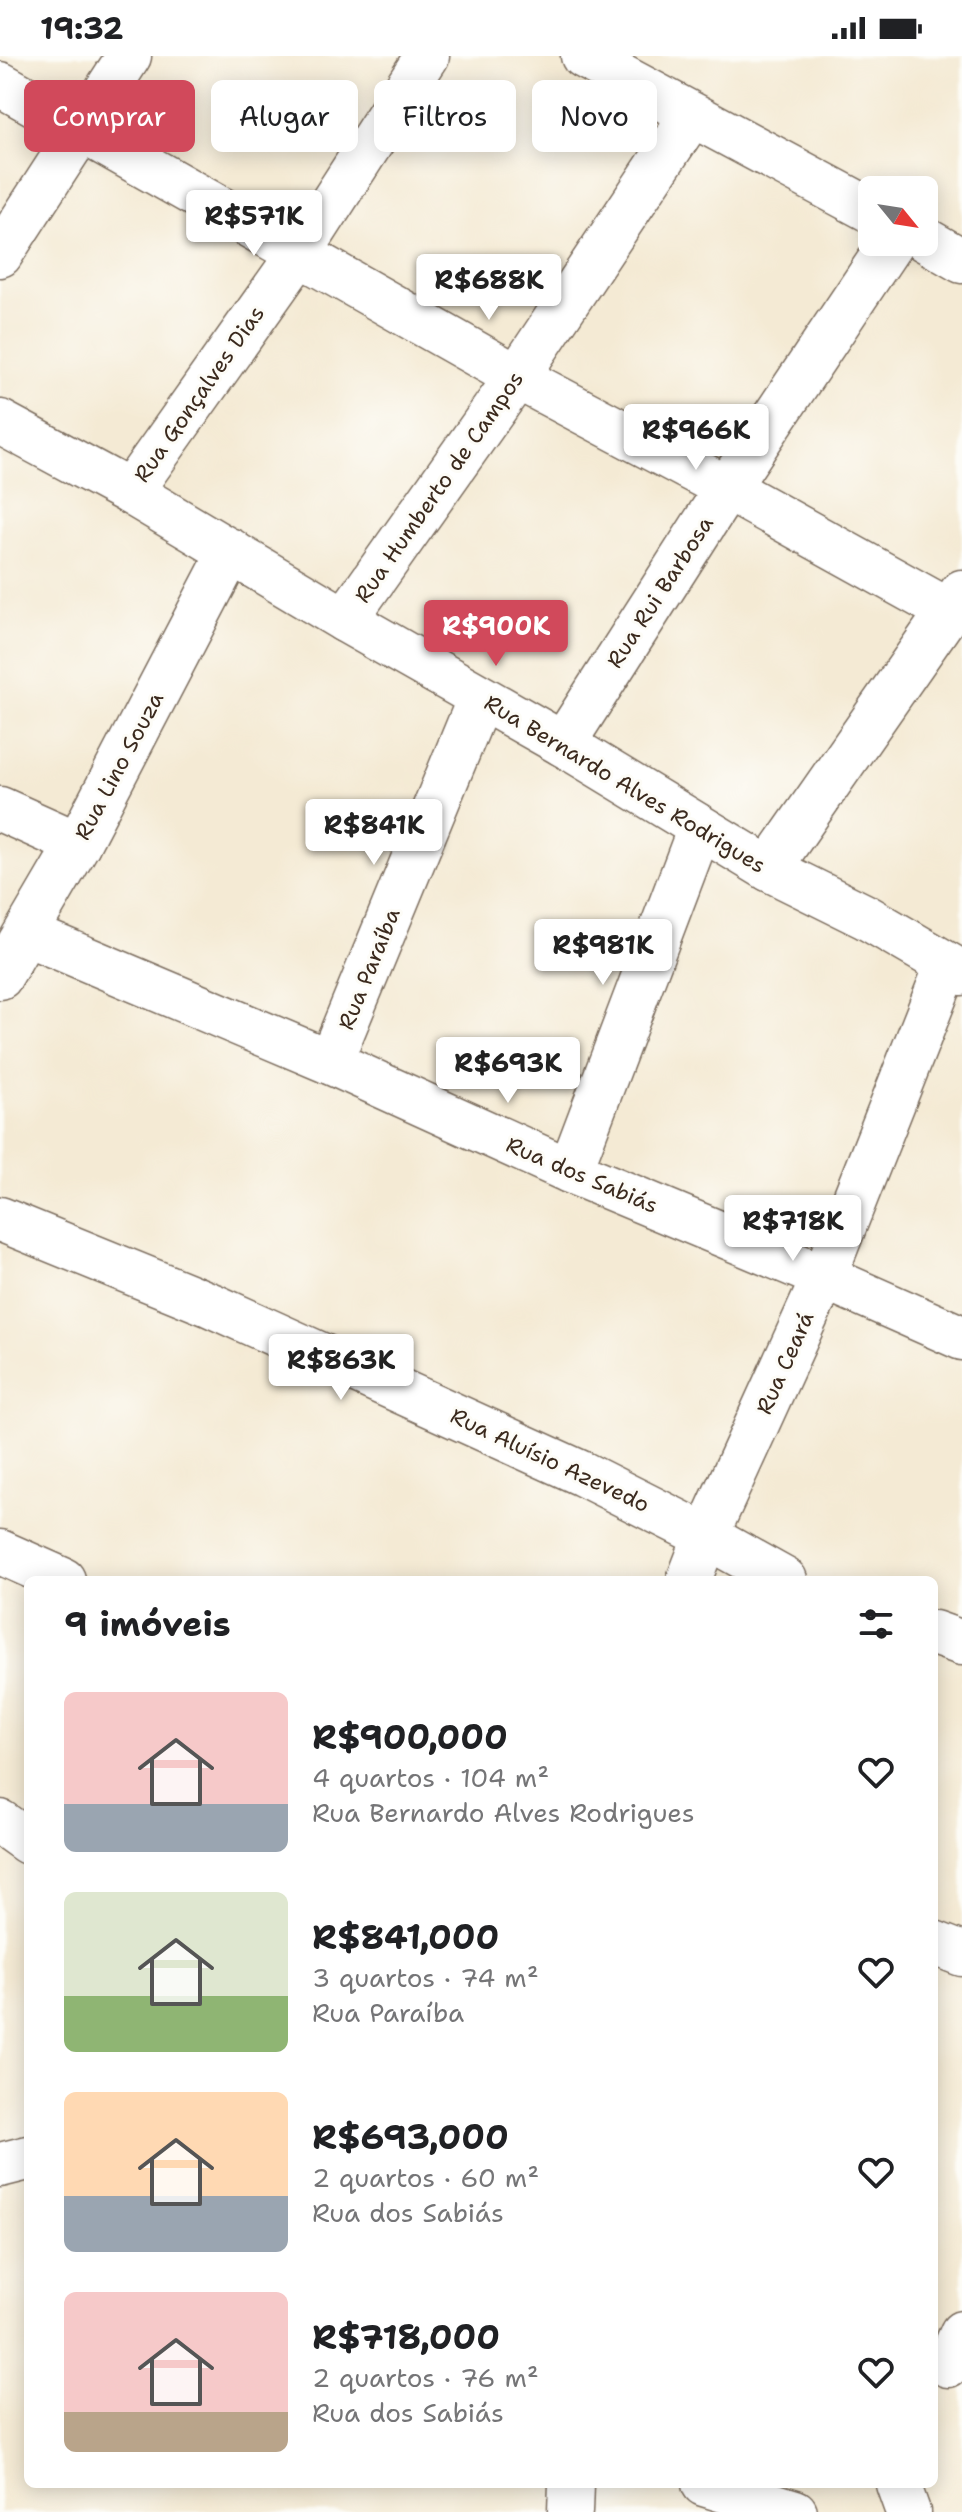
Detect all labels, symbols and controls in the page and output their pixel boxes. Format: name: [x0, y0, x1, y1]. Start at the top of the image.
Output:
text: 19:32: [40, 8, 124, 49]
chip: Comprar: [24, 80, 195, 152]
chip: Alugar: [211, 80, 358, 152]
chip: Filtros: [374, 80, 516, 152]
chip: Novo: [532, 80, 657, 152]
north arrow: [858, 176, 938, 256]
map controls: [858, 176, 938, 256]
pin: R$571K: [189, 190, 319, 258]
text: R$571K: [204, 198, 304, 233]
pin: R$688K: [424, 254, 554, 322]
text: R$688K: [434, 262, 544, 297]
street label: Rua Gonçalves Dias: [127, 300, 271, 488]
street label: Rua Humberto de Campos: [348, 366, 530, 608]
pin: R$966K: [631, 404, 761, 472]
text: R$966K: [642, 412, 750, 447]
street label: Rua Rui Barbosa: [600, 510, 720, 673]
pin: R$900K: [431, 600, 561, 668]
text: R$900K: [442, 608, 550, 643]
street label: Rua Lino Souza: [68, 687, 170, 845]
street label: Rua Bernardo Alves Rodrigues: [479, 688, 771, 880]
pin: R$841K: [309, 799, 439, 867]
text: R$841K: [323, 807, 425, 842]
street label: Rua Paraíba: [331, 904, 407, 1034]
pin: R$981K: [538, 919, 668, 987]
text: R$981K: [552, 927, 654, 962]
pin: R$693K: [443, 1037, 573, 1105]
text: R$693K: [454, 1045, 562, 1080]
street label: Rua dos Sabiás: [502, 1130, 662, 1220]
pin: R$718K: [728, 1195, 858, 1263]
text: R$718K: [742, 1203, 844, 1238]
street label: Rua Ceará: [749, 1307, 821, 1419]
pin: R$863K: [276, 1334, 406, 1402]
text: R$863K: [287, 1342, 395, 1377]
street label: Rua Aluísio Azevedo: [446, 1401, 654, 1519]
text: 9 imóveis: [64, 1601, 231, 1647]
icon: filters: [854, 1602, 898, 1646]
text: R$900,000: [312, 1714, 508, 1760]
icon: home: [128, 1724, 224, 1820]
icon: heart: [854, 1750, 898, 1794]
text: 4 quartos · 104 m²: [312, 1760, 549, 1795]
text: Rua Bernardo Alves Rodrigues: [312, 1795, 695, 1830]
text: R$841,000: [312, 1914, 499, 1960]
icon: home: [128, 1924, 224, 2020]
icon: heart: [854, 1950, 898, 1994]
text: 3 quartos · 74 m²: [312, 1960, 539, 1995]
text: Rua Paraíba: [312, 1995, 464, 2030]
text: R$693,000: [312, 2114, 509, 2160]
icon: home: [128, 2124, 224, 2220]
icon: heart: [854, 2150, 898, 2194]
text: 2 quartos · 60 m²: [312, 2160, 539, 2195]
text: Rua dos Sabiás: [312, 2195, 504, 2230]
text: R$718,000: [312, 2314, 500, 2360]
icon: home: [128, 2324, 224, 2420]
icon: heart: [854, 2350, 898, 2394]
text: 2 quartos · 76 m²: [312, 2360, 539, 2395]
text: Rua dos Sabiás: [312, 2395, 504, 2430]

